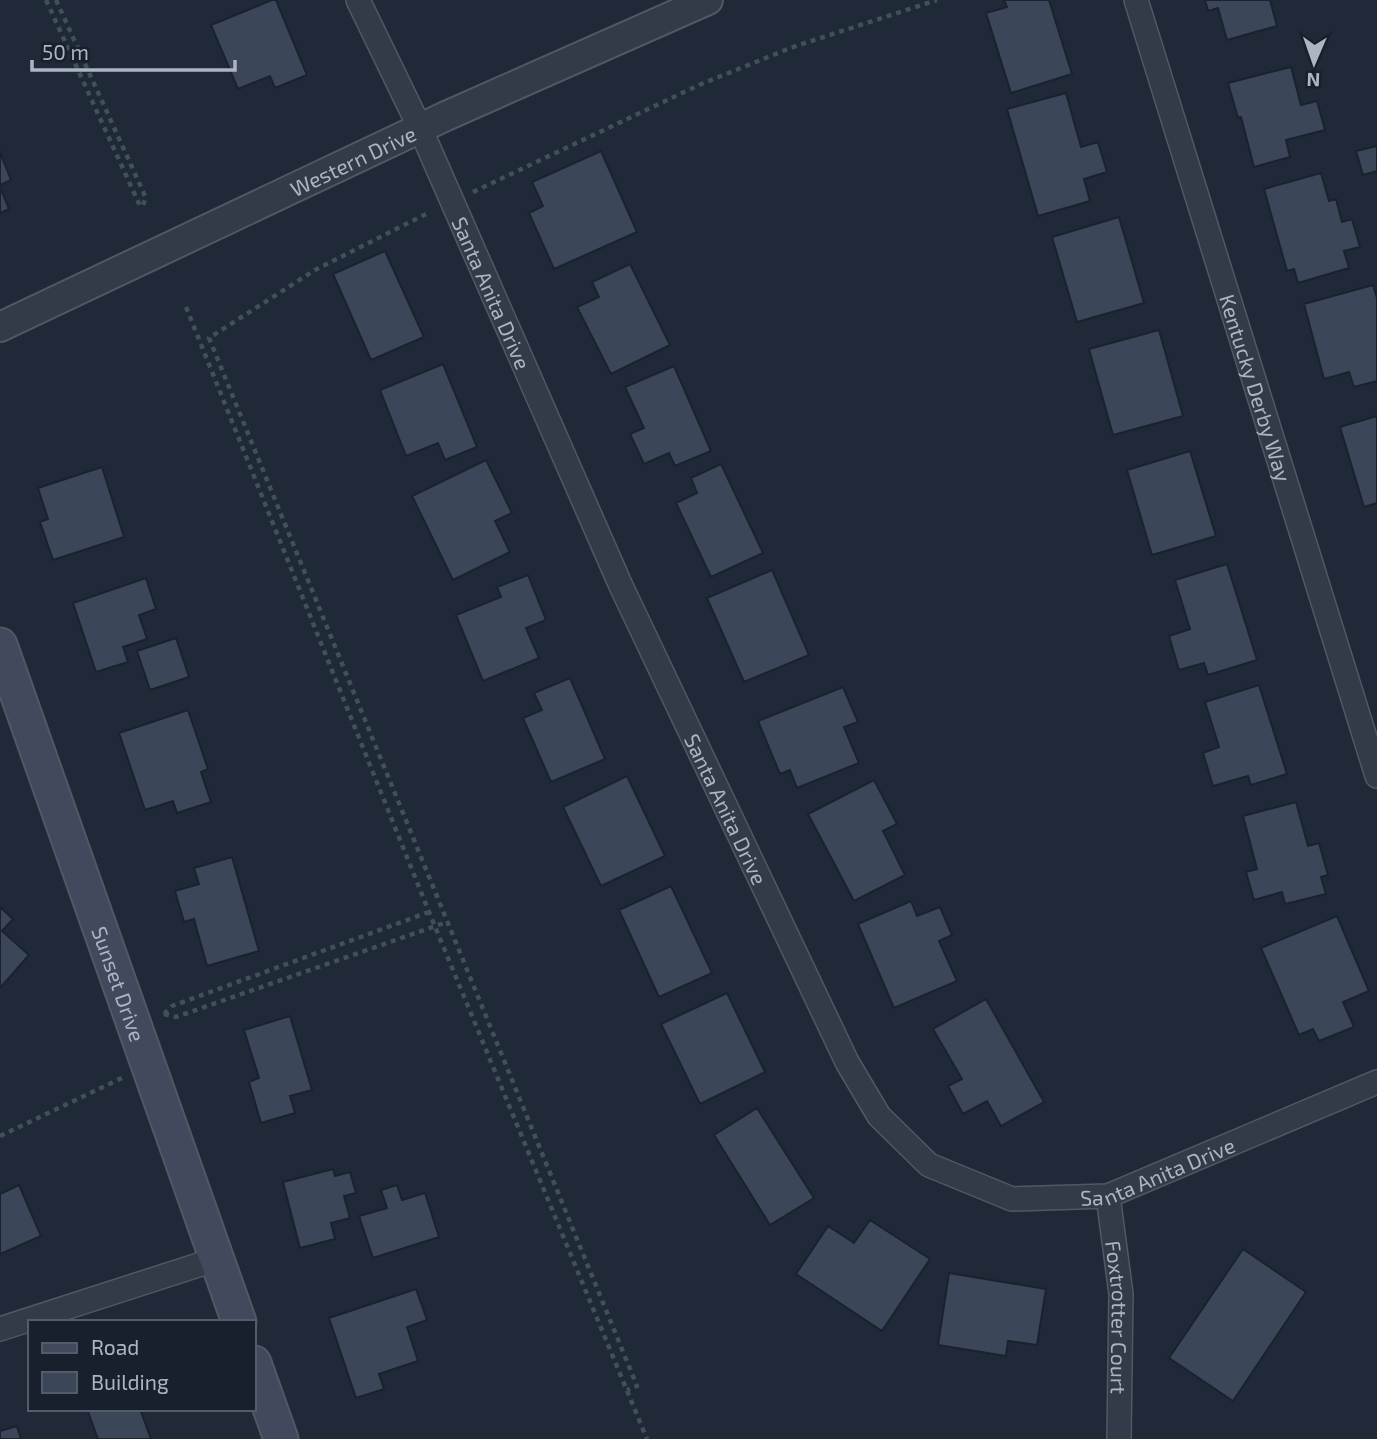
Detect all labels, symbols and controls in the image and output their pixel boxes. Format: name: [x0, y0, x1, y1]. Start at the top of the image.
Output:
scale bar: [32, 28, 234, 72]
north arrow: [1279, 28, 1349, 98]
text: 50 m: [42, 39, 89, 64]
text: N: [1306, 69, 1321, 92]
street label: Western Drive: [286, 120, 419, 201]
street label: Santa Anita Drive: [448, 213, 537, 373]
street label: Kentucky Derby Way: [1216, 291, 1297, 484]
street label: Santa Anita Drive: [680, 729, 773, 888]
street label: Sunset Drive: [88, 923, 151, 1045]
street label: Santa Anita Drive: [1080, 1131, 1238, 1209]
street label: Foxtrotter Court: [1102, 1239, 1134, 1394]
legend: [28, 1320, 256, 1411]
text: Road: [91, 1334, 139, 1359]
text: Building: [91, 1369, 169, 1394]

